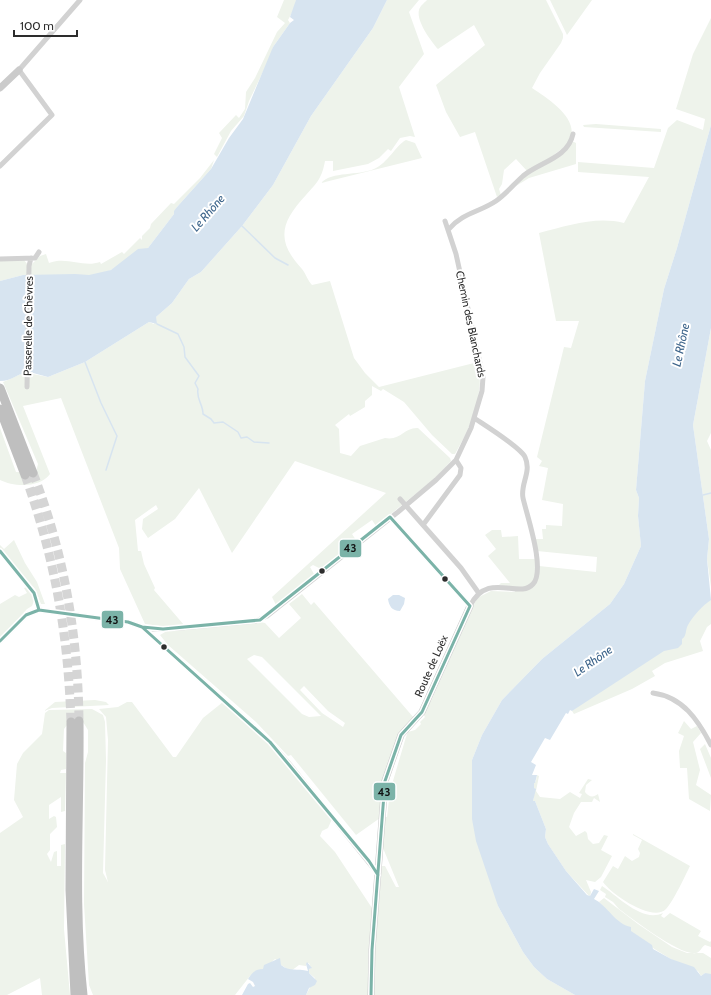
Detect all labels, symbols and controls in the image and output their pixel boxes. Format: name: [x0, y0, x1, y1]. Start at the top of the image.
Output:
scale bar: [14, 12, 77, 38]
text: 100 m: [20, 18, 54, 33]
water label: Le Rhône: [188, 191, 228, 234]
street label: Chemin des Blanchards: [453, 269, 489, 379]
street label: Passerelle de Chèvres: [20, 276, 36, 376]
water label: Le Rhône: [669, 321, 693, 368]
line badge: 43: [339, 539, 362, 558]
text: 43: [344, 541, 356, 555]
unlabelled marker: [317, 566, 327, 576]
unlabelled marker: [440, 574, 450, 584]
line badge: 43: [101, 610, 124, 629]
text: 43: [106, 613, 118, 627]
street label: Route de Loëx: [411, 632, 451, 699]
unlabelled marker: [159, 642, 169, 652]
water label: Le Rhône: [570, 642, 615, 679]
line badge: 43: [373, 782, 396, 801]
text: 43: [378, 785, 390, 799]

